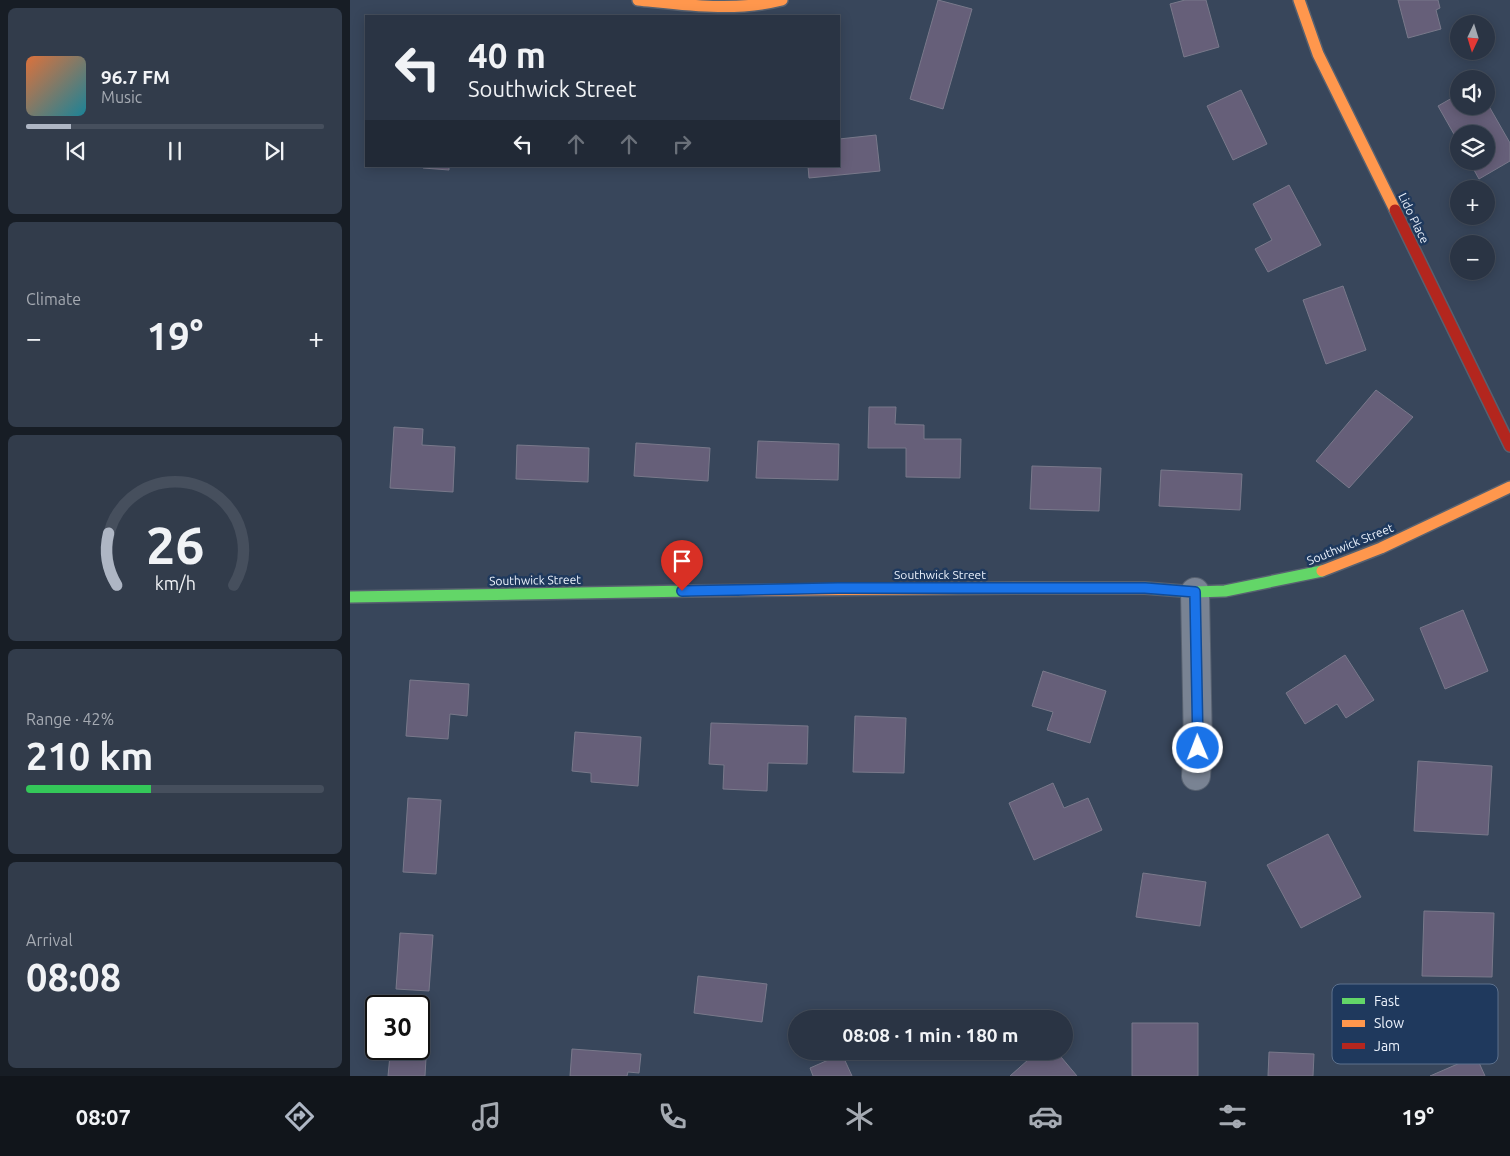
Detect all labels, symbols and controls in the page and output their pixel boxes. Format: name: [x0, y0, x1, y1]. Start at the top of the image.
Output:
north arrow: [1450, 15, 1495, 60]
map controls: [1450, 15, 1495, 280]
icon: left: [385, 35, 450, 100]
text: 40 m: [468, 35, 546, 75]
text: 96.7 FM: [101, 66, 170, 88]
button: sound: [1450, 70, 1495, 115]
text: Southwick Street: [468, 76, 636, 101]
text: Music: [101, 88, 142, 106]
button: layers: [1450, 125, 1495, 170]
icon: left: [509, 130, 537, 158]
icon: ahead: [562, 130, 590, 158]
icon: ahead: [615, 130, 643, 158]
icon: right: [668, 130, 696, 158]
icon: previous: [62, 137, 90, 165]
icon: pause: [161, 137, 189, 165]
icon: next: [260, 137, 288, 165]
button: +: [1450, 180, 1495, 225]
street label: Lido Place: [1396, 191, 1432, 245]
button: −: [1450, 235, 1495, 280]
text: Climate: [26, 290, 81, 308]
text: 19°: [147, 315, 203, 357]
text: −: [26, 322, 42, 353]
text: +: [308, 322, 324, 353]
text: 26: [146, 516, 204, 574]
street label: Southwick Street: [1305, 521, 1395, 567]
pin: [661, 540, 703, 591]
icon: arrive: [668, 547, 696, 575]
street label: Southwick Street: [894, 568, 986, 581]
text: km/h: [154, 573, 196, 593]
street label: Southwick Street: [489, 573, 581, 587]
text: Range · 42%: [26, 710, 114, 728]
position arrow: [1171, 721, 1223, 773]
text: 210 km: [26, 735, 153, 777]
text: Arrival: [26, 931, 73, 949]
text: 08:08: [26, 956, 121, 998]
legend: [1332, 984, 1498, 1064]
text: Fast: [1374, 993, 1400, 1009]
speed limit sign: 30: [365, 995, 430, 1060]
text: Slow: [1374, 1015, 1404, 1031]
text: 08:08 · 1 min · 180 m: [843, 1024, 1018, 1046]
text: Jam: [1374, 1038, 1400, 1054]
icon: directions: [282, 1099, 317, 1134]
icon: music: [469, 1099, 504, 1134]
icon: phone: [655, 1099, 690, 1134]
icon: climate: [842, 1099, 877, 1134]
icon: car: [1028, 1099, 1063, 1134]
icon: filters: [1215, 1099, 1250, 1134]
text: 08:07: [76, 1104, 131, 1129]
text: 19°: [1402, 1104, 1434, 1129]

